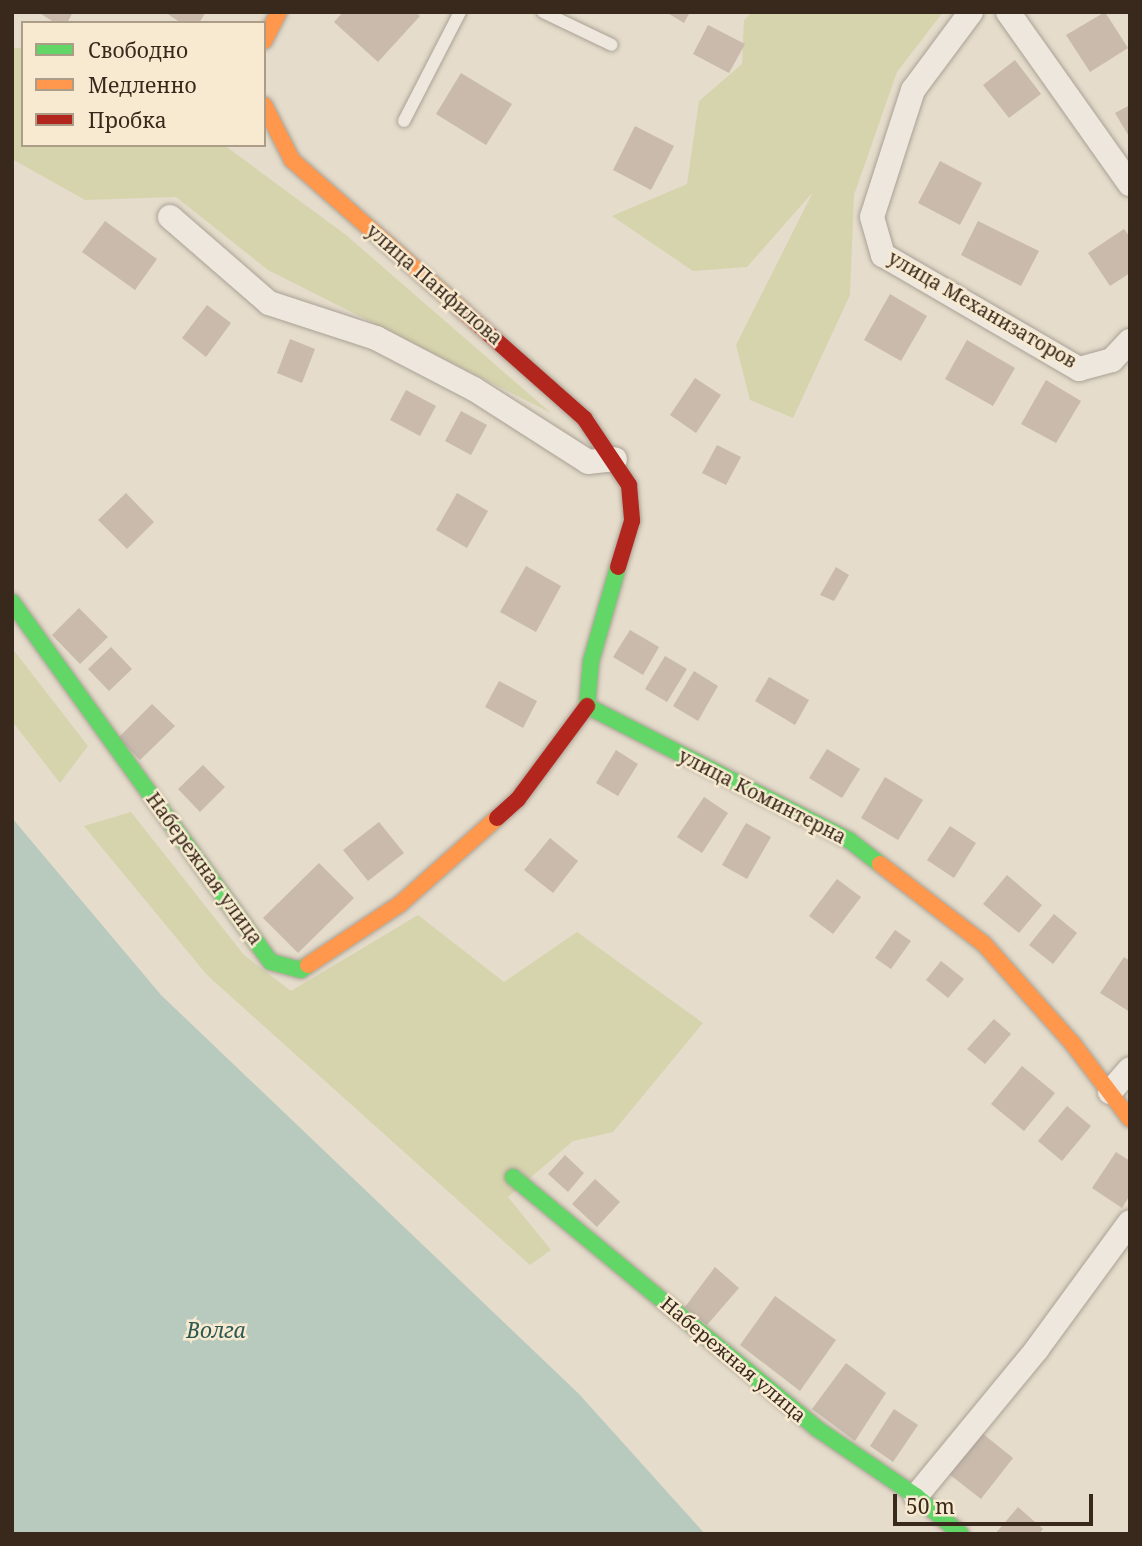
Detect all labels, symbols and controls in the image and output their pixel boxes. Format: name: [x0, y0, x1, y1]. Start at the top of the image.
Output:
legend: [21, 21, 266, 147]
text: Свободно: [88, 36, 188, 64]
text: Медленно: [88, 71, 197, 99]
text: Пробка: [88, 106, 167, 134]
street label: улица Панфилова: [361, 220, 507, 350]
street label: улица Механизаторов: [884, 247, 1080, 373]
street label: улица Коминтерна: [674, 745, 850, 849]
street label: Набережная улица: [141, 788, 267, 950]
street label: Набережная улица: [656, 1293, 810, 1427]
water label: Волга: [186, 1317, 246, 1343]
scale bar: [897, 1480, 1096, 1524]
text: 50 m: [906, 1492, 955, 1520]

